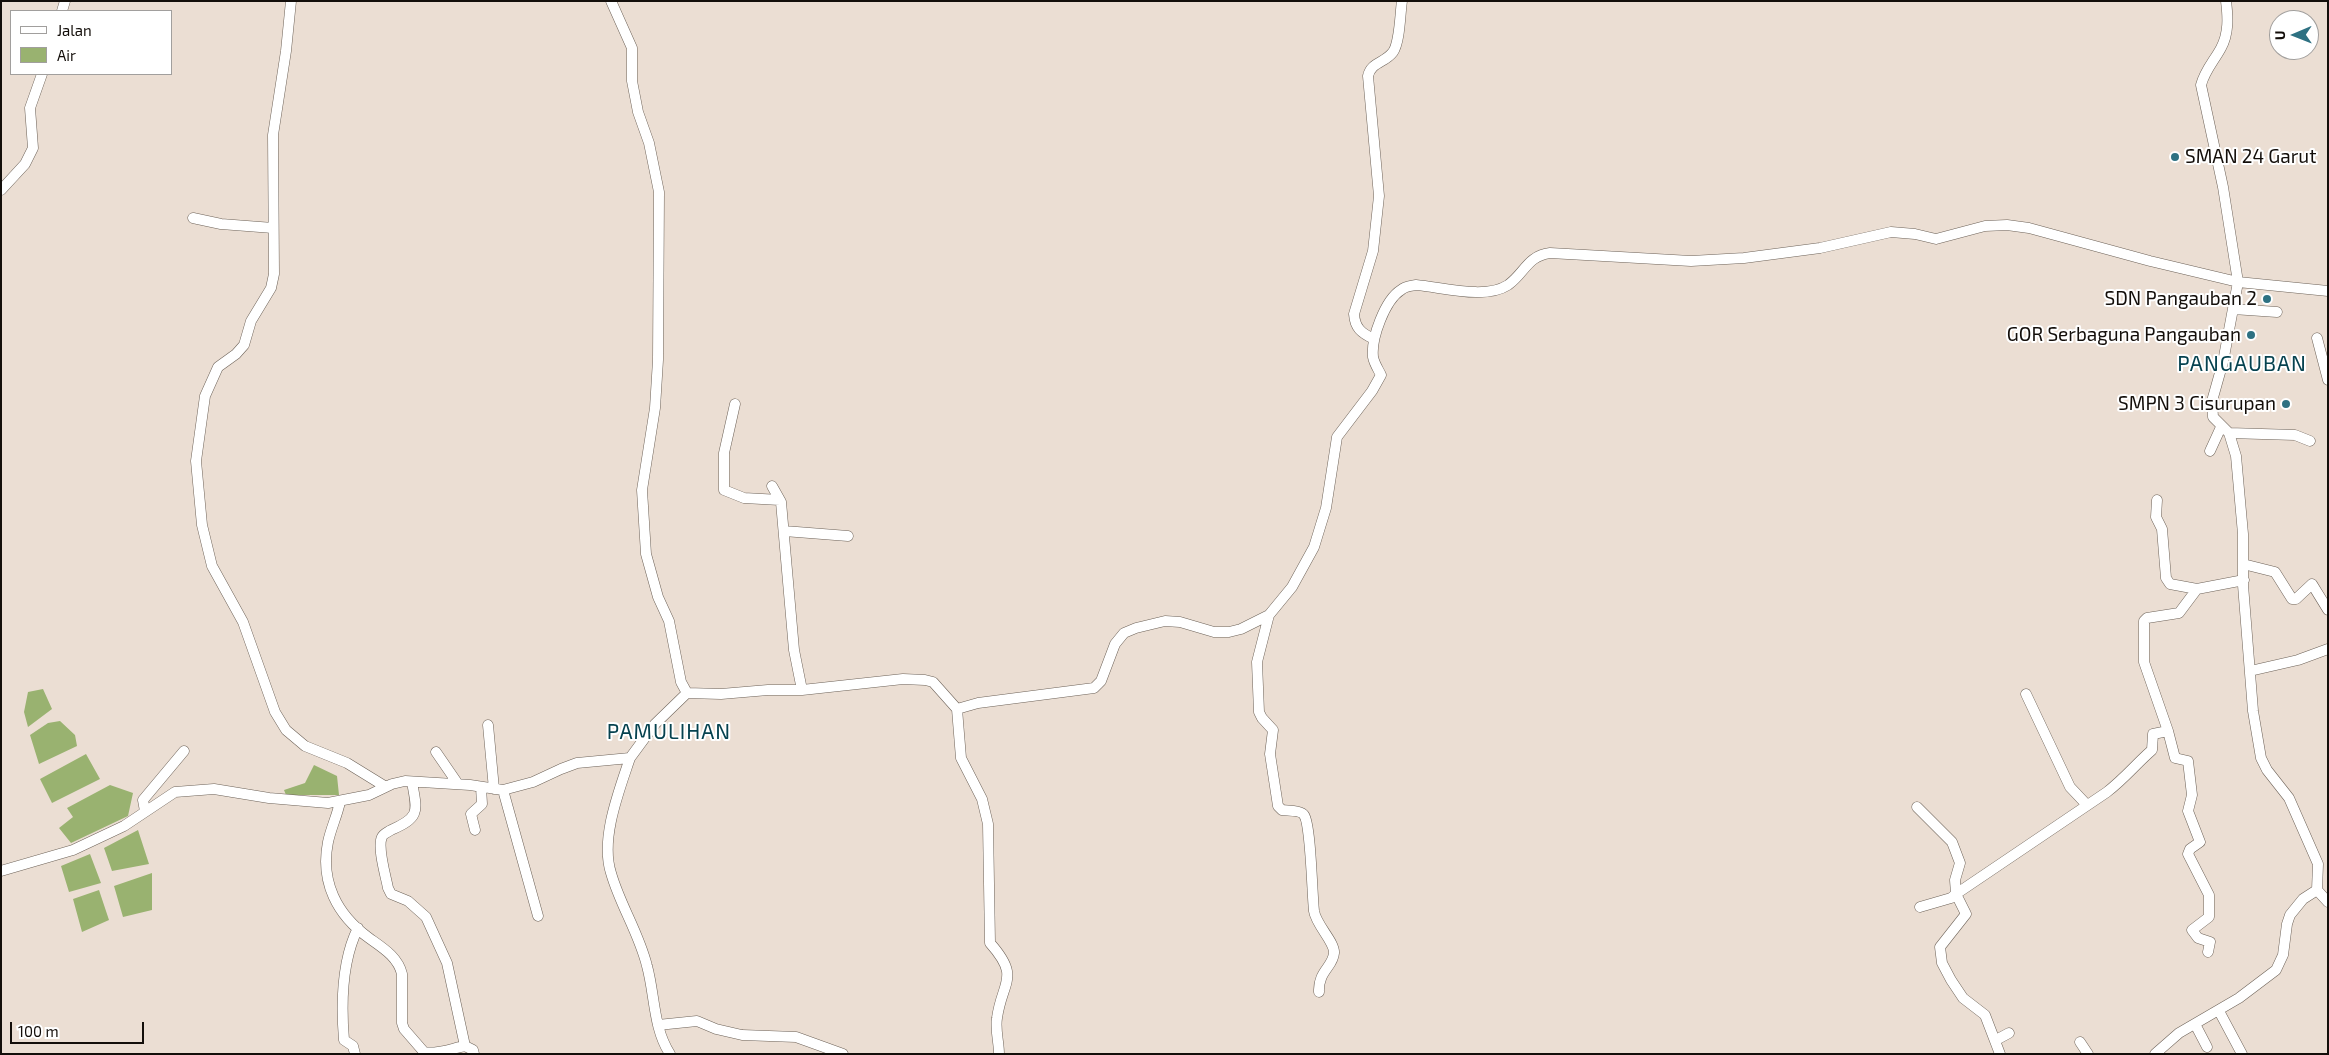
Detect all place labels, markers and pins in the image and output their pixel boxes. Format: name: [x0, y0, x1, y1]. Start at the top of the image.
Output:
place label: SMAN 24 Garut: [2185, 146, 2316, 168]
marker: SMAN 24 Garut: [2169, 151, 2181, 163]
place label: SDN Pangauban 2: [2105, 288, 2257, 310]
marker: SDN Pangauban 2: [2261, 293, 2273, 305]
place label: GOR Serbaguna Pangauban: [2007, 324, 2241, 346]
marker: GOR Serbaguna Pangauban: [2245, 329, 2257, 341]
place label: SMPN 3 Cisurupan: [2118, 393, 2276, 415]
marker: SMPN 3 Cisurupan: [2280, 398, 2292, 410]

